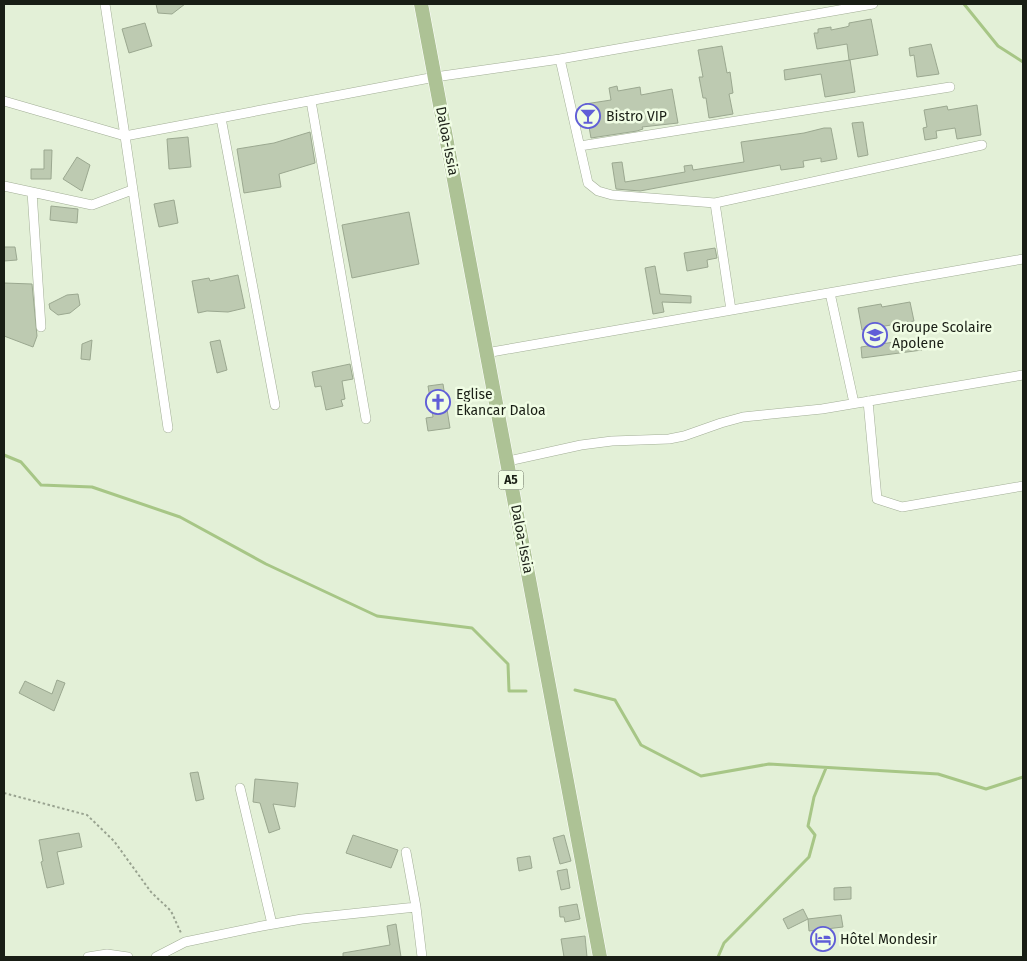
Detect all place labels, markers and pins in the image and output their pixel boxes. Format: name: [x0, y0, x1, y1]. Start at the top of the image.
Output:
bar icon: Bistro VIP: [575, 103, 601, 129]
place label: Bistro VIP: [606, 108, 667, 125]
place label: Groupe Scolaire Apolene: [892, 319, 992, 352]
school or university icon: Groupe Scolaire Apolene: [862, 322, 888, 348]
place label: Eglise Ekancar Daloa: [456, 386, 546, 419]
church icon: Eglise Ekancar Daloa: [425, 389, 451, 415]
hotel icon: Hôtel Mondesir: [810, 926, 836, 952]
place label: Hôtel Mondesir: [840, 931, 938, 948]

